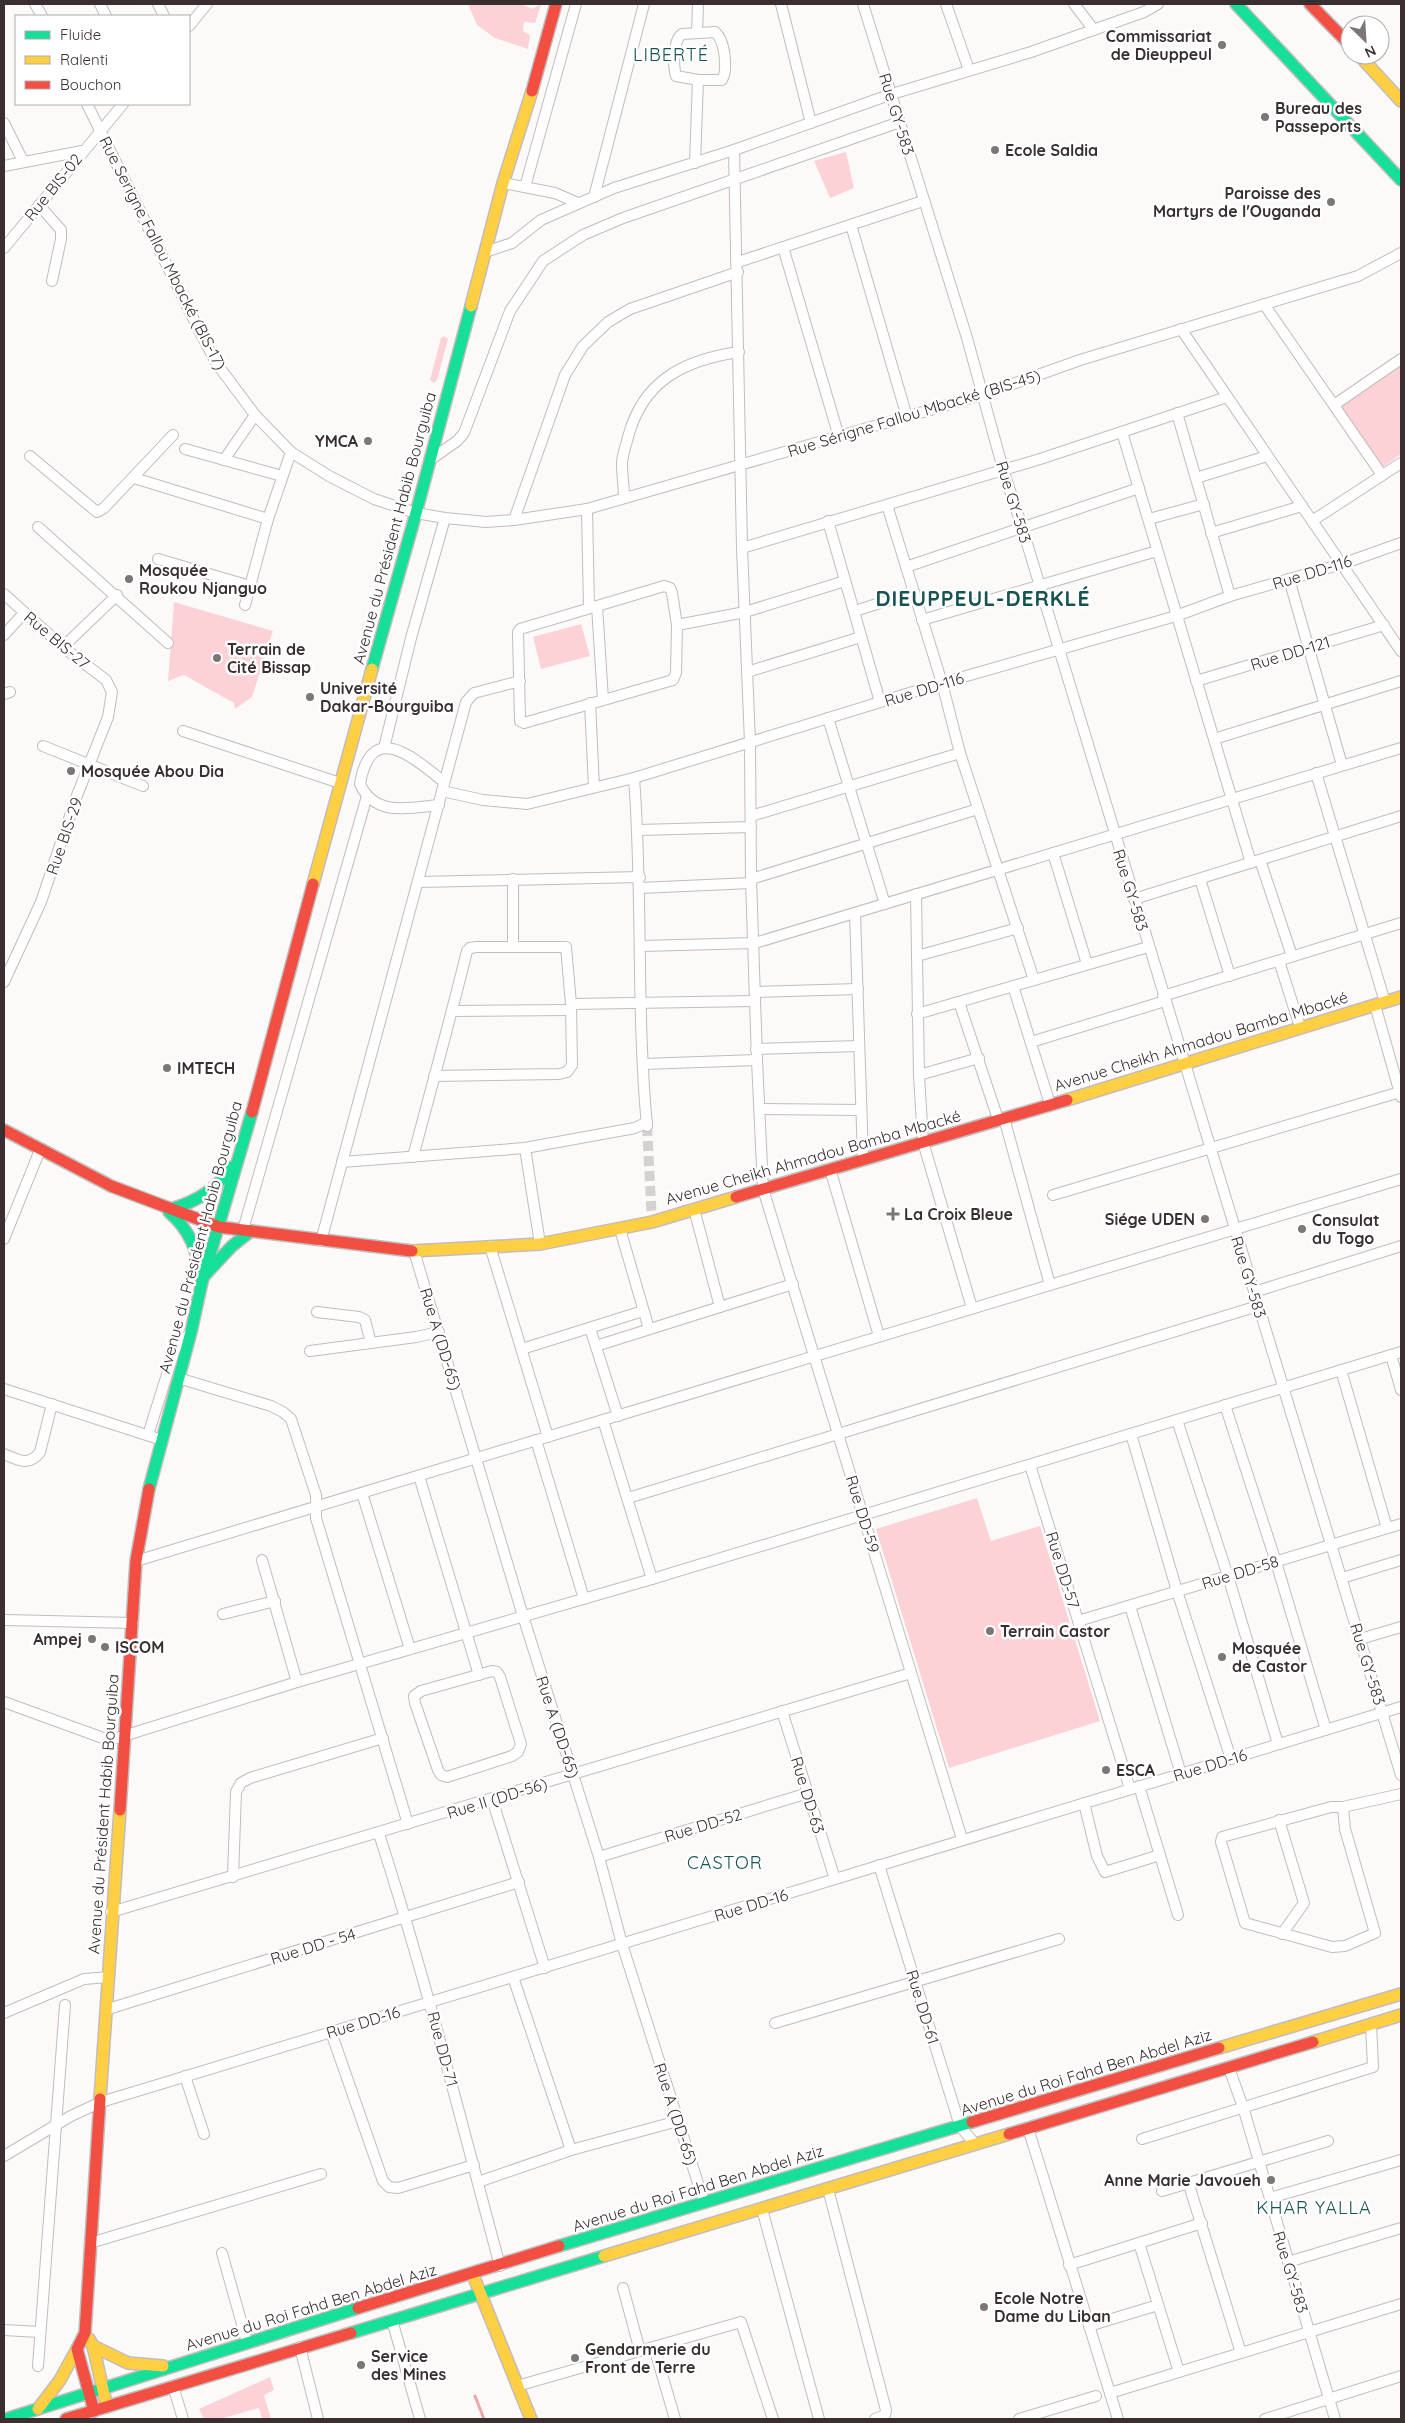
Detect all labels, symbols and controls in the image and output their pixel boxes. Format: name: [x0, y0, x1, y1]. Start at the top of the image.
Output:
legend: [15, 15, 190, 105]
north arrow: [1340, 15, 1390, 65]
text: Fluide: [60, 25, 101, 44]
place label: Commissariat de Dieuppeul: [1106, 26, 1212, 64]
marker: Commissariat de Dieuppeul: [1216, 39, 1228, 51]
text: N: [1362, 41, 1379, 62]
district label: LIBERTÉ: [633, 43, 709, 66]
text: Ralenti: [60, 50, 108, 69]
street label: Rue GY-583: [875, 71, 919, 157]
text: Bouchon: [60, 75, 121, 94]
place label: Bureau des Passeports: [1275, 98, 1362, 136]
marker: Bureau des Passeports: [1259, 111, 1271, 123]
street label: Rue Serigne Fallou Mbacké (BIS-17): [95, 133, 231, 373]
place label: Ecole Saldia: [1005, 140, 1098, 160]
marker: Ecole Saldia: [989, 144, 1001, 156]
street label: Rue BIS-02: [20, 149, 86, 225]
place label: Paroisse des Martyrs de l'Ouganda: [1153, 183, 1321, 221]
marker: Paroisse des Martyrs de l'Ouganda: [1325, 196, 1337, 208]
street label: Rue Sérigne Fallou Mbacké (BIS-45): [785, 365, 1043, 461]
street label: Avenue du Président Habib Bourguiba: [348, 390, 440, 666]
place label: YMCA: [315, 431, 359, 451]
marker: YMCA: [362, 435, 374, 447]
street label: Rue GY-583: [992, 459, 1036, 545]
street label: Rue DD-116: [1270, 550, 1355, 594]
place label: Mosquée Roukou Njanguo: [139, 560, 267, 598]
marker: Mosquée Roukou Njanguo: [123, 573, 135, 585]
district label: DIEUPPEUL-DERKLÉ: [876, 585, 1090, 611]
street label: Rue BIS-27: [20, 607, 94, 673]
street label: Rue DD-121: [1248, 631, 1332, 675]
place label: Terrain de Cité Bissap: [227, 639, 311, 677]
marker: Terrain de Cité Bissap: [211, 652, 223, 664]
street label: Rue DD-116: [882, 667, 967, 711]
place label: Université Dakar-Bourguiba: [320, 678, 454, 716]
marker: Université Dakar-Bourguiba: [304, 691, 316, 703]
place label: Mosquée Abou Dia: [81, 761, 224, 781]
marker: Mosquée Abou Dia: [65, 765, 77, 777]
street label: Rue BIS-29: [41, 795, 87, 877]
street label: Rue GY-583: [1109, 847, 1153, 933]
street label: Avenue Cheikh Ahmadou Bamba Mbacké: [1052, 987, 1350, 1095]
place label: IMTECH: [177, 1058, 235, 1078]
marker: IMTECH: [161, 1062, 173, 1074]
street label: Avenue du Président Habib Bourguiba: [154, 1099, 246, 1375]
street label: Avenue Cheikh Ahmadou Bamba Mbacké: [663, 1105, 963, 1209]
place label: La Croix Bleue: [904, 1204, 1013, 1224]
marker: La Croix Bleue: [886, 1207, 900, 1221]
place label: Siége UDEN: [1105, 1209, 1195, 1229]
place label: Consulat du Togo: [1312, 1210, 1380, 1248]
marker: Siége UDEN: [1199, 1213, 1211, 1225]
marker: Consulat du Togo: [1296, 1223, 1308, 1235]
street label: Rue GY-583: [1227, 1234, 1271, 1320]
street label: Rue A (DD-65): [416, 1285, 466, 1393]
street label: Rue DD-59: [842, 1473, 884, 1555]
street label: Rue DD-57: [1042, 1529, 1084, 1611]
street label: Rue DD-58: [1199, 1551, 1281, 1593]
place label: Terrain Castor: [1000, 1621, 1110, 1641]
street label: Rue GY-583: [1346, 1621, 1390, 1707]
marker: Terrain Castor: [984, 1625, 996, 1637]
place label: Ampej: [33, 1629, 82, 1649]
marker: Ampej: [86, 1633, 98, 1645]
place label: ISCOM: [115, 1637, 164, 1657]
place label: Mosquée de Castor: [1232, 1638, 1307, 1676]
marker: ISCOM: [99, 1641, 111, 1653]
marker: Mosquée de Castor: [1216, 1651, 1228, 1663]
street label: Avenue du Président Habib Bourguiba: [83, 1673, 123, 1955]
street label: Rue A (DD-65): [532, 1673, 584, 1781]
street label: Rue DD-16: [1171, 1744, 1250, 1786]
street label: Rue DD-63: [787, 1754, 829, 1836]
place label: ESCA: [1116, 1760, 1156, 1780]
marker: ESCA: [1100, 1764, 1112, 1776]
street label: Rue II (DD-56): [444, 1773, 550, 1823]
street label: Rue DD-52: [662, 1804, 744, 1846]
district label: CASTOR: [687, 1851, 763, 1874]
street label: Rue DD-16: [712, 1884, 791, 1926]
street label: Rue DD - 54: [268, 1924, 358, 1968]
street label: Rue DD-61: [902, 1967, 944, 2047]
street label: Rue DD-16: [324, 2001, 403, 2043]
street label: Rue DD-71: [423, 2009, 463, 2089]
street label: Avenue du Roi Fahd Ben Abdel Aziz: [958, 2024, 1214, 2120]
street label: Rue A (DD-65): [650, 2060, 702, 2168]
street label: Avenue du Roi Fahd Ben Abdel Aziz: [570, 2140, 826, 2236]
place label: Anne Marie Javoueh: [1104, 2170, 1261, 2190]
marker: Anne Marie Javoueh: [1265, 2174, 1277, 2186]
district label: KHAR YALLA: [1256, 2196, 1372, 2219]
street label: Rue GY-583: [1269, 2229, 1313, 2315]
street label: Avenue du Roi Fahd Ben Abdel Aziz: [183, 2259, 439, 2355]
place label: Ecole Notre Dame du Liban: [994, 2288, 1111, 2326]
marker: Ecole Notre Dame du Liban: [978, 2301, 990, 2313]
place label: Gendarmerie du Front de Terre: [585, 2339, 711, 2377]
place label: Service des Mines: [371, 2346, 447, 2384]
marker: Gendarmerie du Front de Terre: [569, 2352, 581, 2364]
marker: Service des Mines: [355, 2359, 367, 2371]

